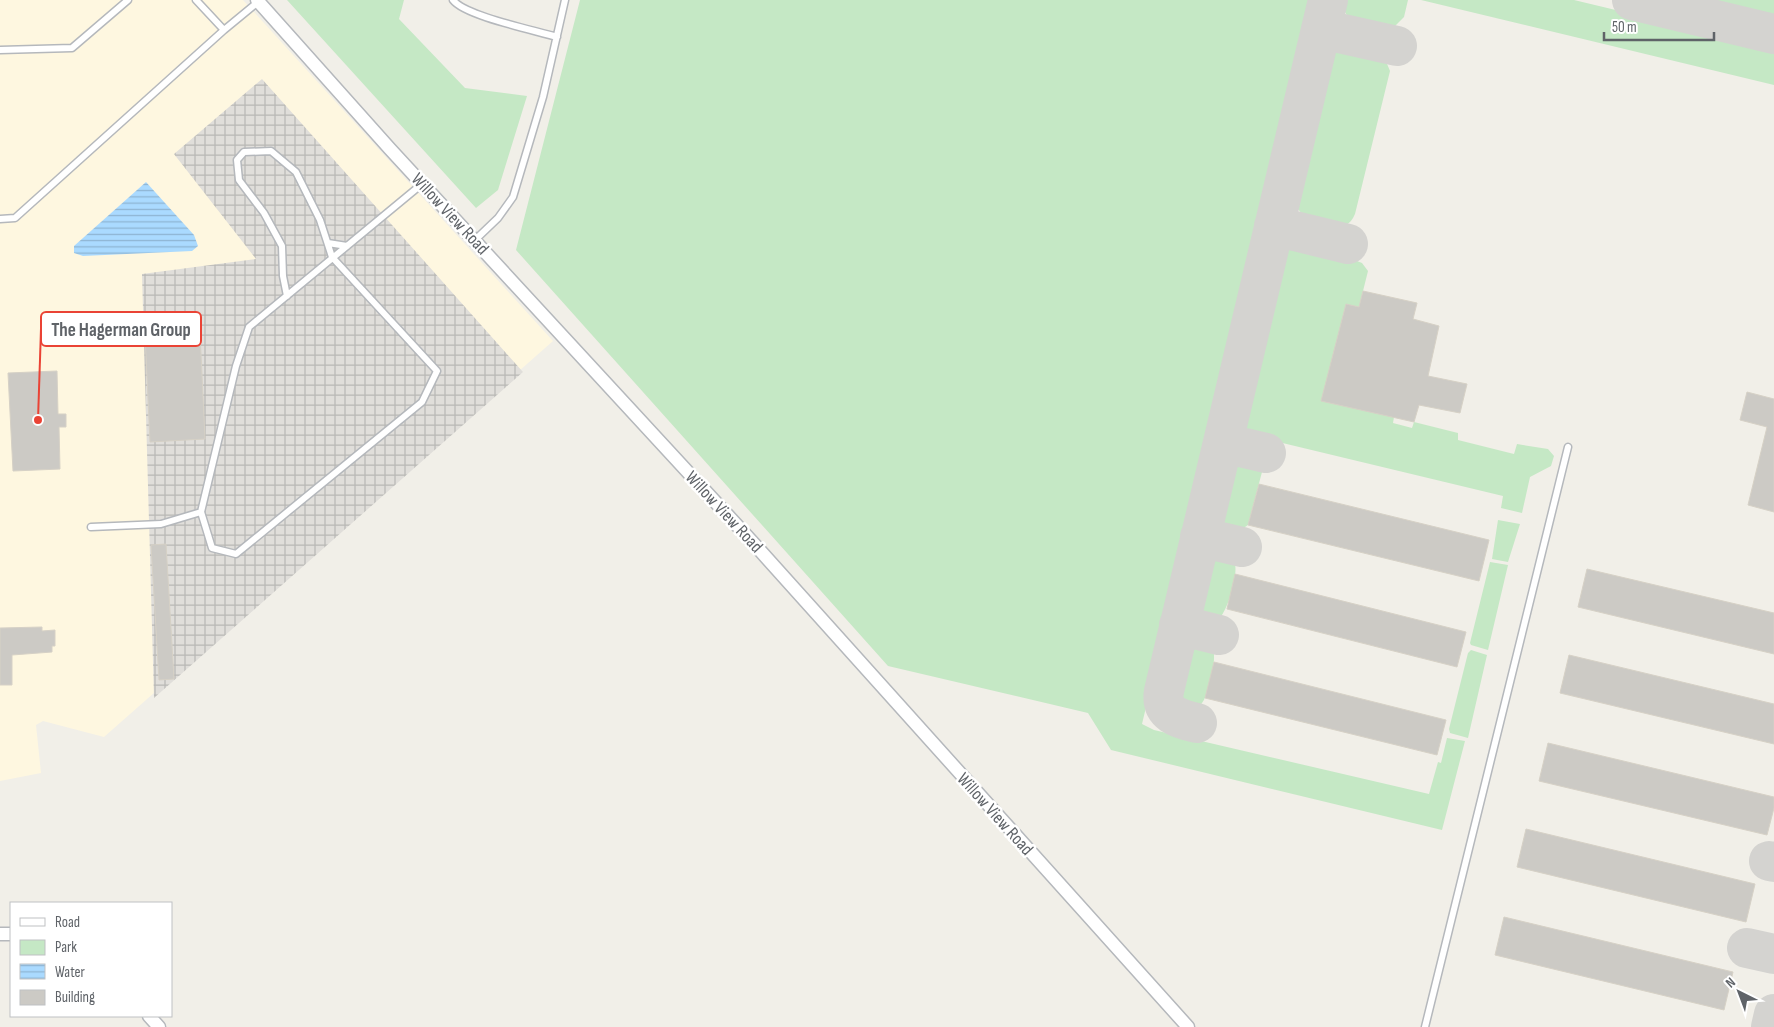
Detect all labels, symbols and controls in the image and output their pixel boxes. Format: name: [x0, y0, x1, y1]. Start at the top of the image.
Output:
scale bar: [1604, 10, 1714, 42]
text: 50 m: [1612, 18, 1637, 37]
street label: Willow View Road: [407, 169, 493, 259]
callout: The Hagerman Group: [41, 312, 201, 346]
text: The Hagerman Group: [51, 319, 191, 342]
street label: Willow View Road: [681, 467, 767, 557]
street label: Willow View Road: [953, 768, 1037, 860]
legend: [10, 902, 172, 1017]
text: Road: [55, 913, 80, 932]
text: Park: [55, 938, 77, 957]
text: Water: [55, 963, 86, 982]
north arrow: [1714, 967, 1764, 1017]
text: N: [1722, 974, 1739, 992]
text: Building: [55, 988, 95, 1007]

